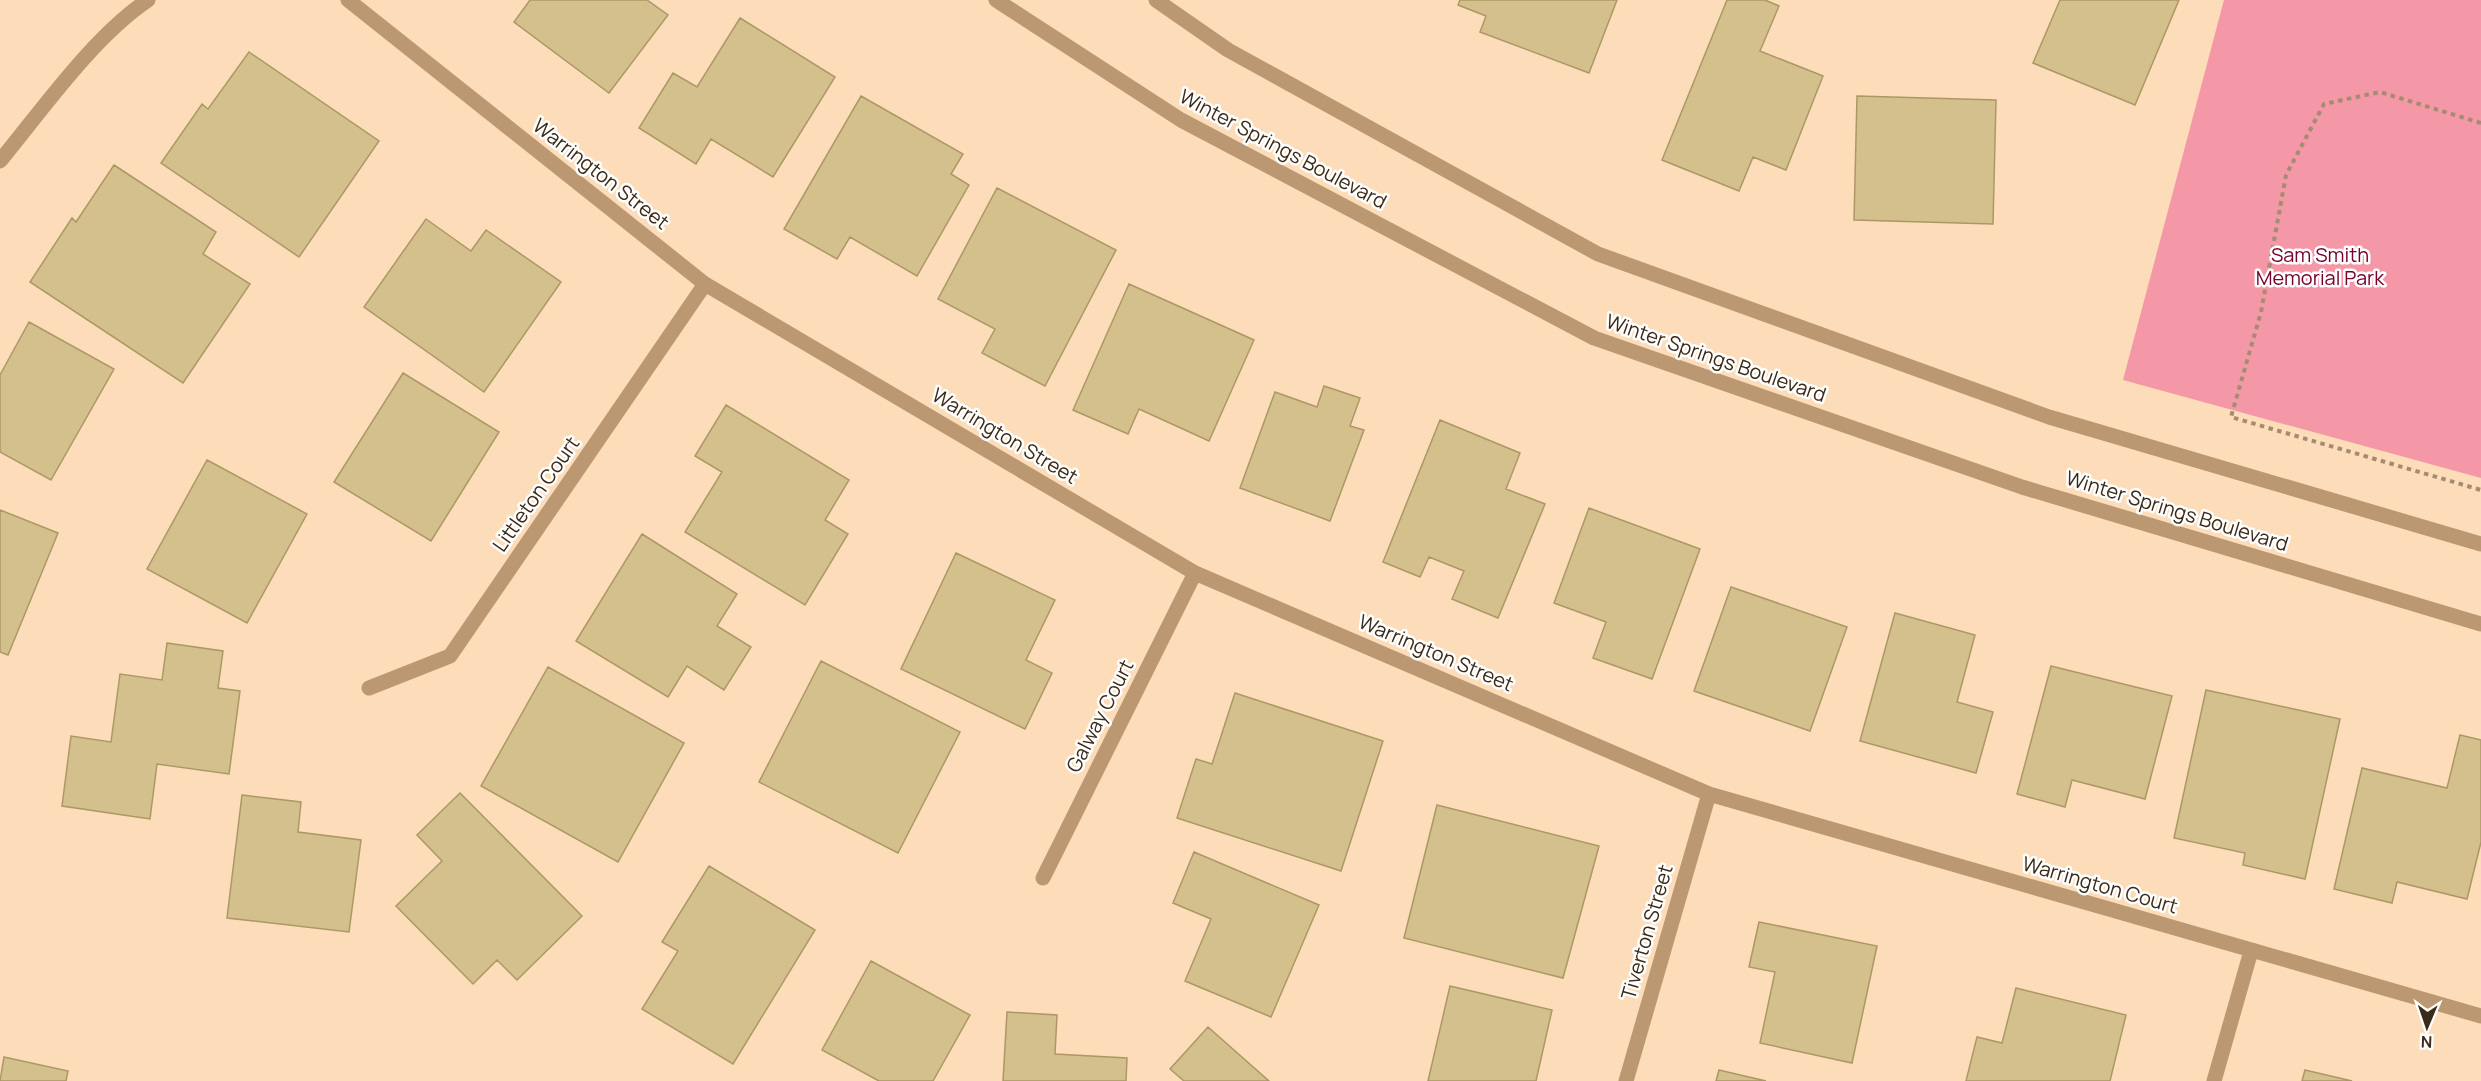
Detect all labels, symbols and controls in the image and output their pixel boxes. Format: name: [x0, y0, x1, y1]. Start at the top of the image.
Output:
street label: Winter Springs Boulevard: [1175, 82, 1392, 215]
street label: Warrington Street: [528, 112, 675, 235]
park label: Sam Smith Memorial Park: [2256, 241, 2385, 291]
street label: Winter Springs Boulevard: [1603, 307, 1830, 408]
street label: Warrington Street: [927, 381, 1083, 490]
street label: Littleton Court: [486, 431, 585, 557]
street label: Winter Springs Boulevard: [2063, 464, 2292, 557]
street label: Warrington Street: [1355, 608, 1518, 697]
street label: Galway Court: [1060, 655, 1139, 777]
street label: Warrington Court: [2019, 849, 2181, 920]
street label: Tiverton Street: [1614, 861, 1679, 1003]
north arrow: [2397, 997, 2457, 1057]
text: N: [2420, 1031, 2433, 1053]

